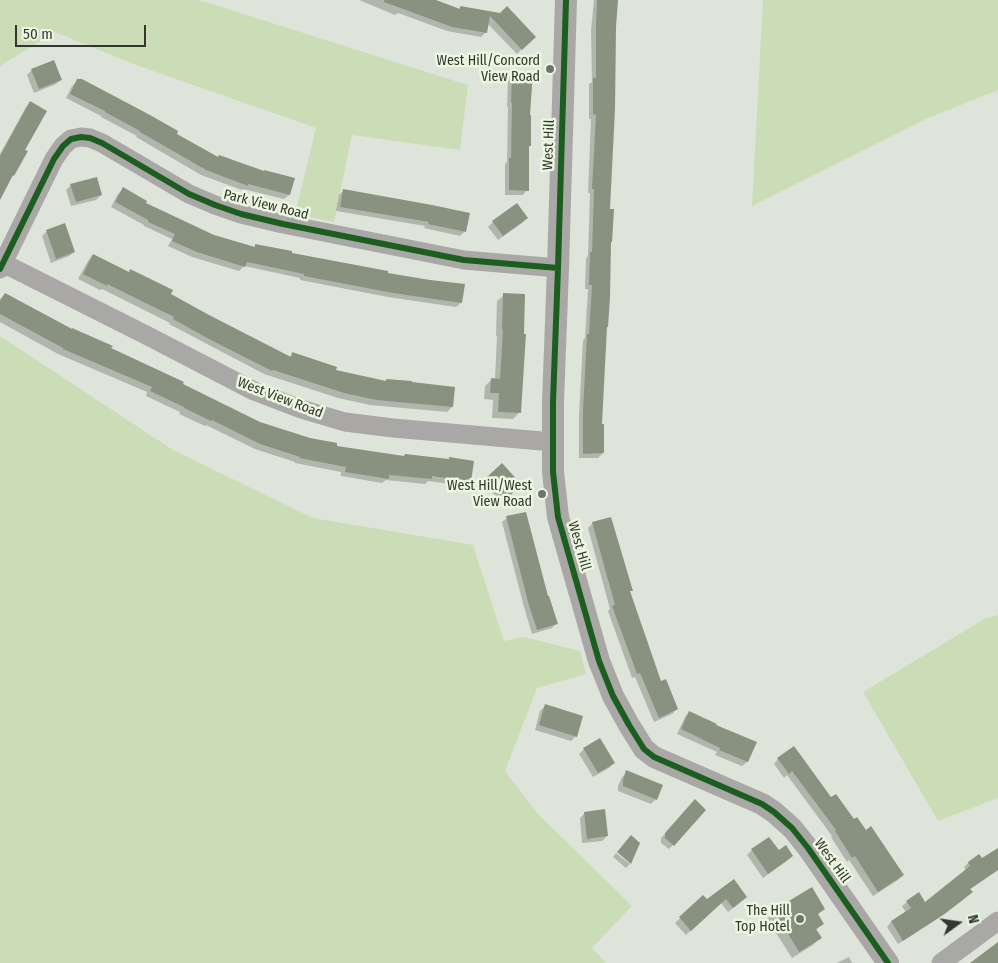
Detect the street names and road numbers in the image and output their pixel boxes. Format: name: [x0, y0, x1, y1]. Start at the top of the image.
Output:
street label: West Hill: [540, 119, 558, 171]
street label: Park View Road: [222, 186, 310, 224]
street label: West View Road: [235, 374, 325, 422]
street label: West Hill: [564, 519, 594, 573]
street label: West Hill: [810, 836, 854, 886]

